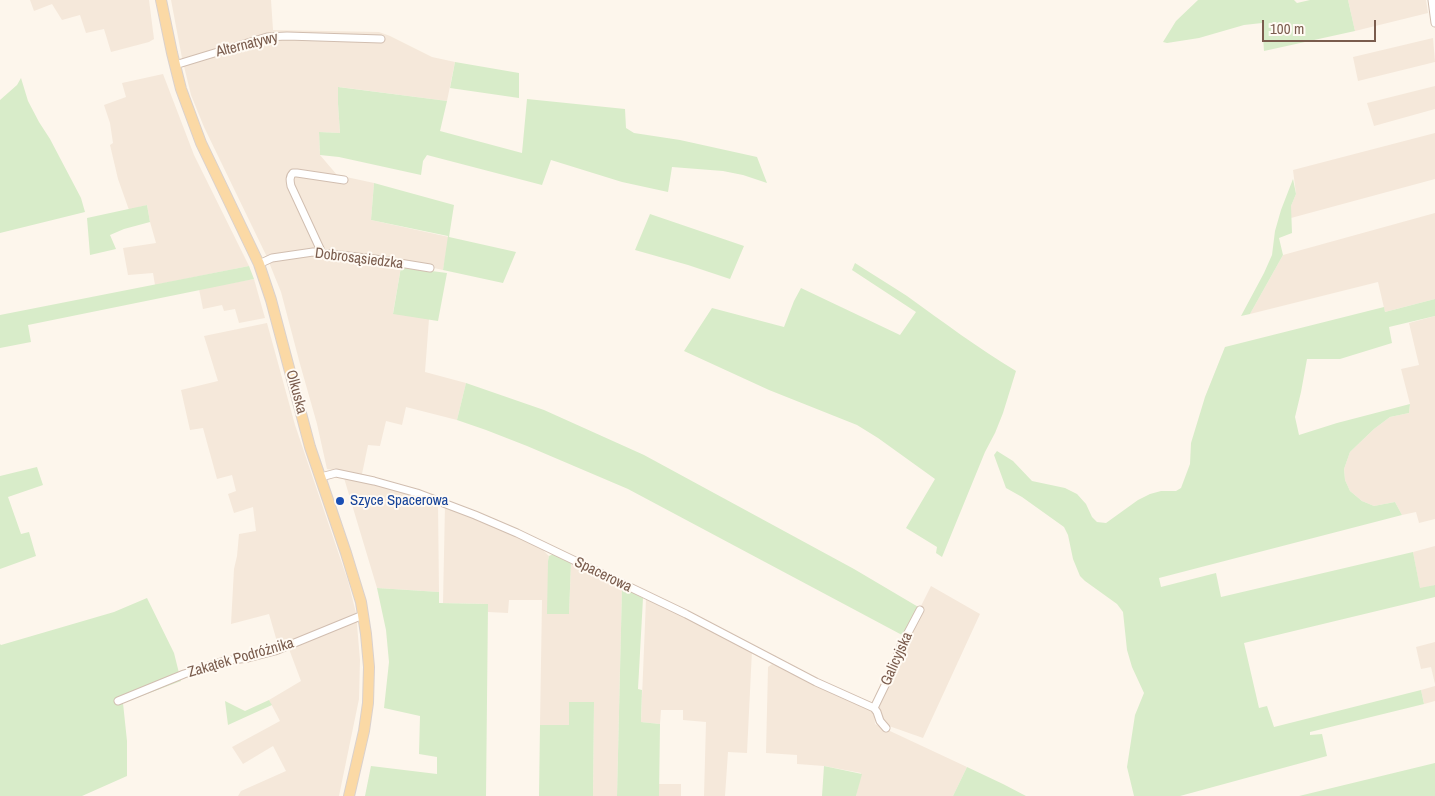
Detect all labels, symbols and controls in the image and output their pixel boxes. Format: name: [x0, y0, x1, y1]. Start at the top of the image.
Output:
scale bar: [1265, 10, 1379, 42]
text: 100 m: [1270, 18, 1304, 39]
street label: Alternatywy: [214, 29, 280, 61]
street label: Dobrosąsiedzka: [314, 245, 404, 273]
street label: Olkuska: [282, 368, 310, 416]
place label: Szyce Spacerowa: [350, 492, 448, 510]
marker: Szyce Spacerowa: [334, 495, 346, 507]
street label: Spacerowa: [571, 553, 635, 597]
street label: Galicyjska: [877, 629, 917, 689]
street label: Zakątek Podróżnika: [186, 634, 296, 682]

